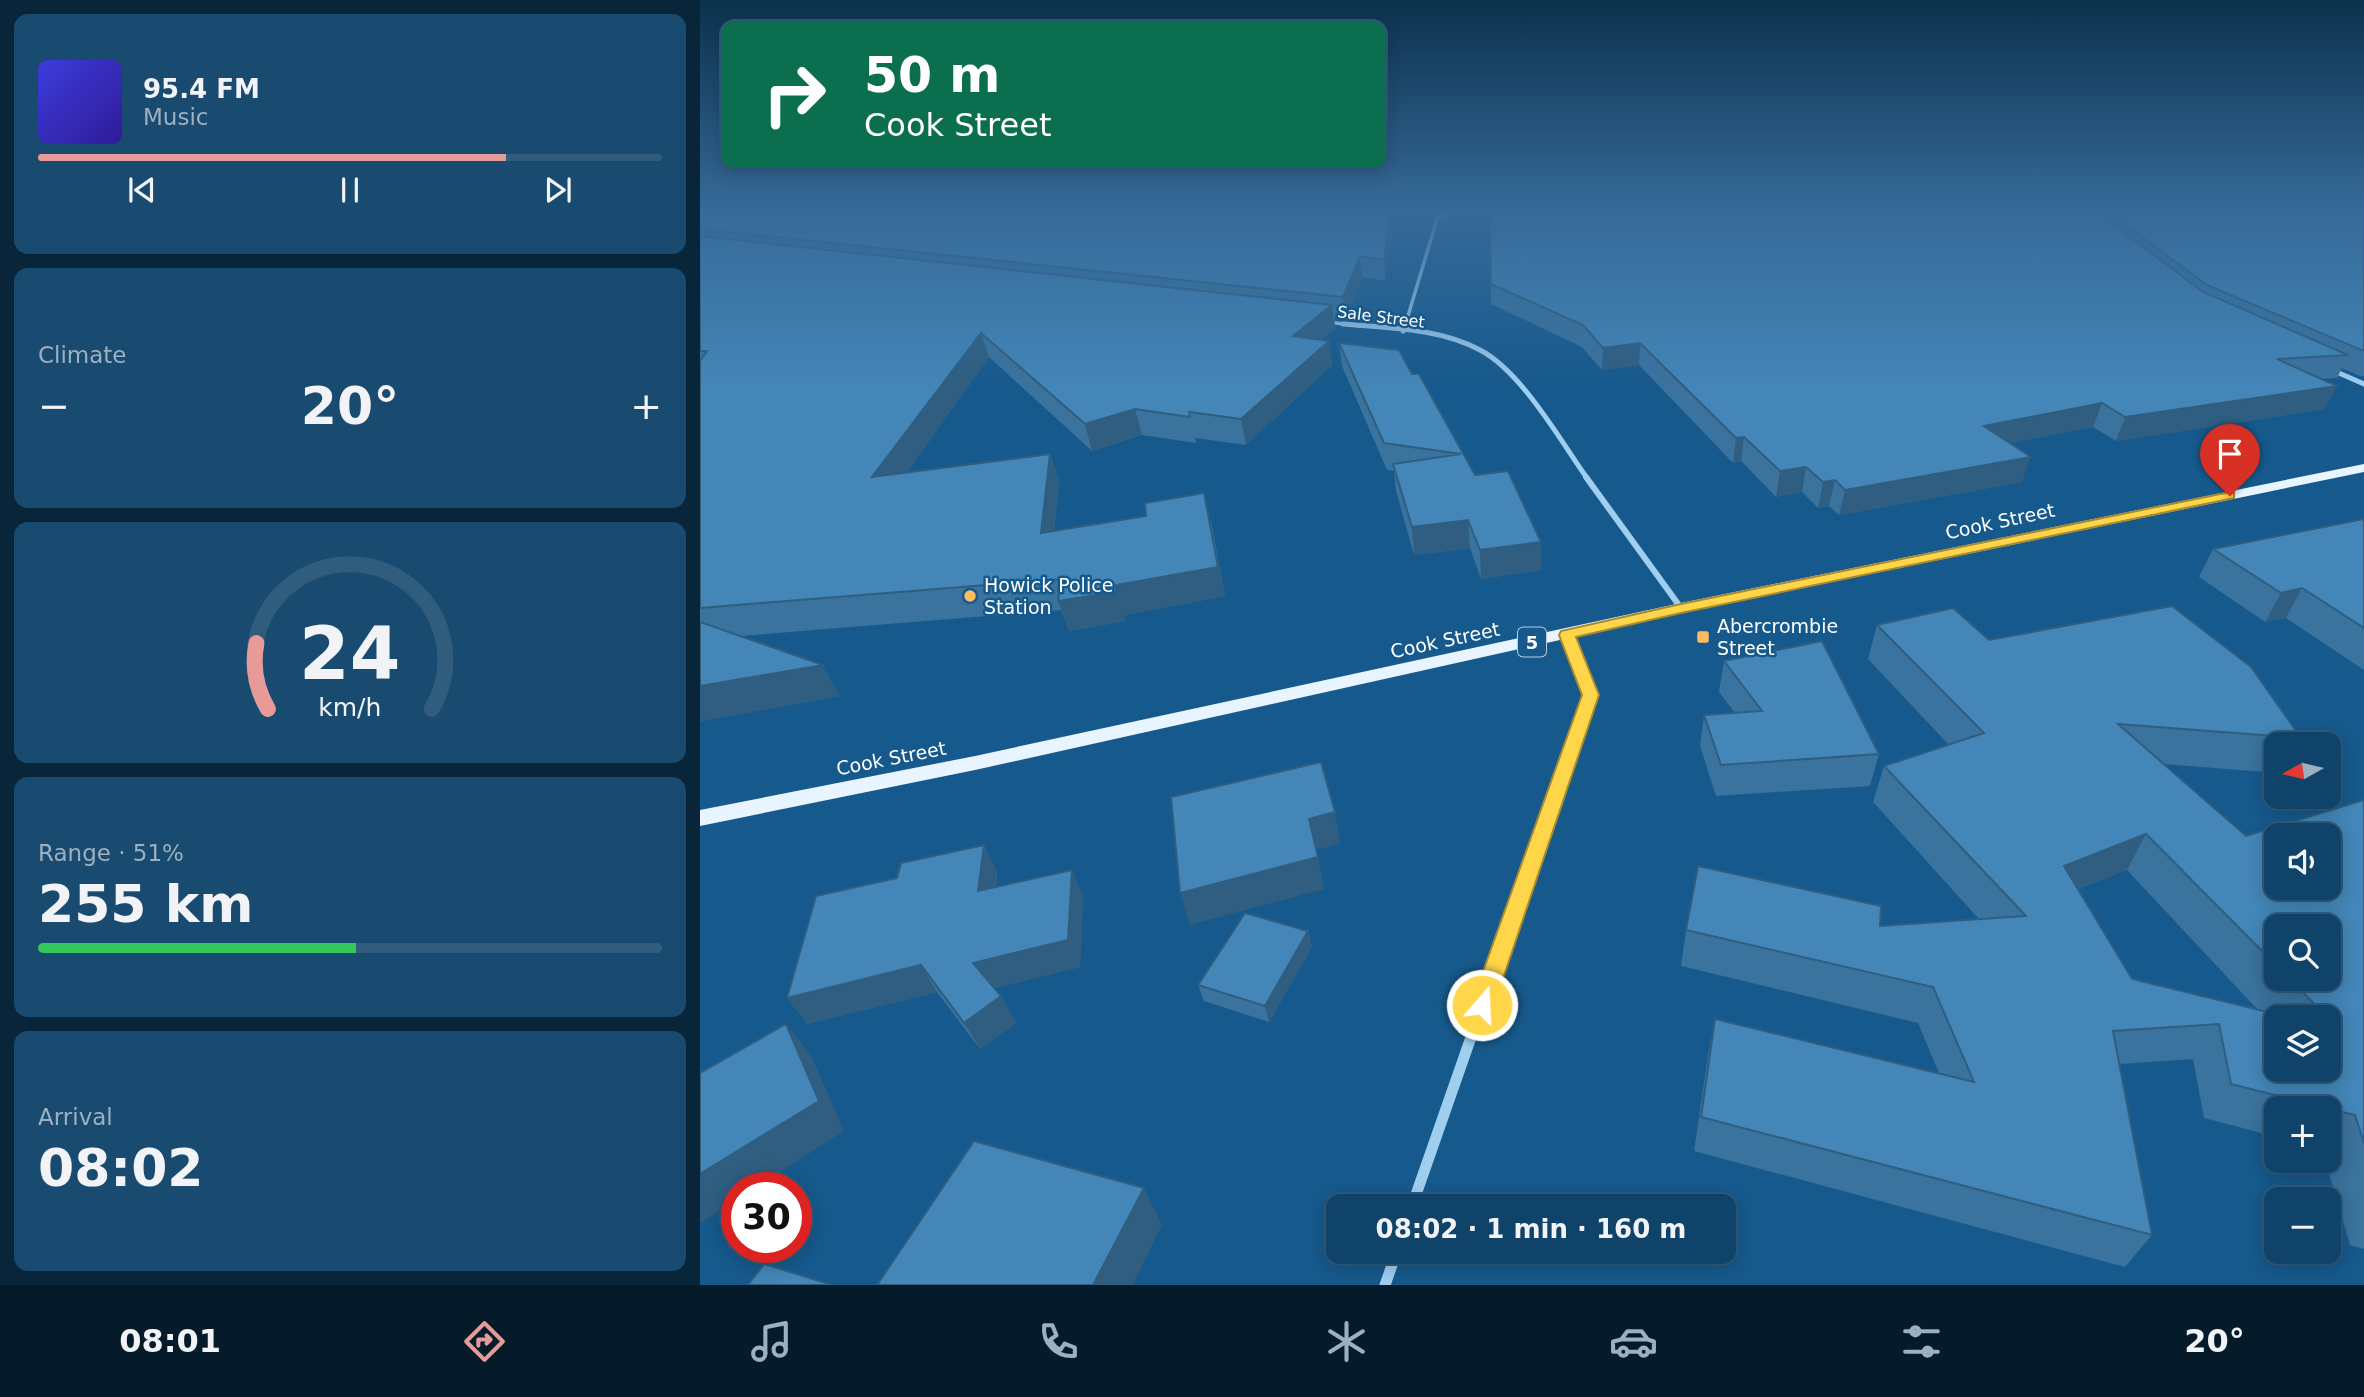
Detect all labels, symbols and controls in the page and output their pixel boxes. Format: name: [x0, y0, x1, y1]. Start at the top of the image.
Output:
text: 50 m: [864, 47, 1000, 104]
icon: right: [749, 49, 840, 140]
text: 95.4 FM: [143, 74, 260, 104]
text: Music: [143, 104, 208, 130]
text: Cook Street: [864, 106, 1051, 144]
icon: previous: [123, 171, 161, 209]
icon: pause: [331, 171, 369, 209]
icon: next: [539, 171, 577, 209]
street label: Sale Street: [1336, 302, 1426, 332]
text: Climate: [38, 342, 127, 368]
text: 20°: [301, 376, 399, 436]
text: −: [38, 384, 70, 428]
text: +: [630, 384, 662, 428]
pin: [2200, 424, 2260, 496]
icon: arrive: [2211, 435, 2249, 473]
street label: Cook Street: [1943, 499, 2057, 543]
place label: Howick Police Station: [984, 574, 1113, 618]
marker: Howick Police Station: [962, 588, 978, 604]
text: 24: [299, 611, 401, 696]
place label: Abercrombie Street: [1717, 615, 1838, 659]
street label: Cook Street: [1388, 618, 1502, 662]
road number: 5: [1518, 628, 1546, 656]
marker: Abercrombie Street: [1695, 629, 1711, 645]
text: km/h: [318, 692, 382, 721]
north arrow: [2264, 732, 2342, 808]
map controls: [2264, 732, 2341, 1264]
street label: Cook Street: [834, 737, 948, 779]
button: sound: [2264, 823, 2341, 900]
text: Range · 51%: [38, 840, 184, 866]
text: 255 km: [38, 874, 253, 934]
button: search: [2264, 914, 2341, 991]
position arrow: [1445, 968, 1519, 1042]
button: layers: [2264, 1005, 2341, 1082]
button: +: [2264, 1096, 2341, 1173]
text: Arrival: [38, 1104, 113, 1130]
text: 08:02: [38, 1138, 204, 1198]
speed limit sign: 30: [721, 1172, 812, 1263]
button: −: [2264, 1187, 2341, 1264]
text: 08:02 · 1 min · 160 m: [1376, 1214, 1686, 1244]
icon: directions: [460, 1317, 509, 1366]
icon: music: [747, 1317, 796, 1366]
icon: phone: [1034, 1317, 1083, 1366]
icon: climate: [1322, 1317, 1371, 1366]
icon: car: [1609, 1317, 1658, 1366]
icon: filters: [1897, 1317, 1946, 1366]
text: 08:01: [119, 1322, 221, 1360]
text: 20°: [2184, 1322, 2245, 1360]

